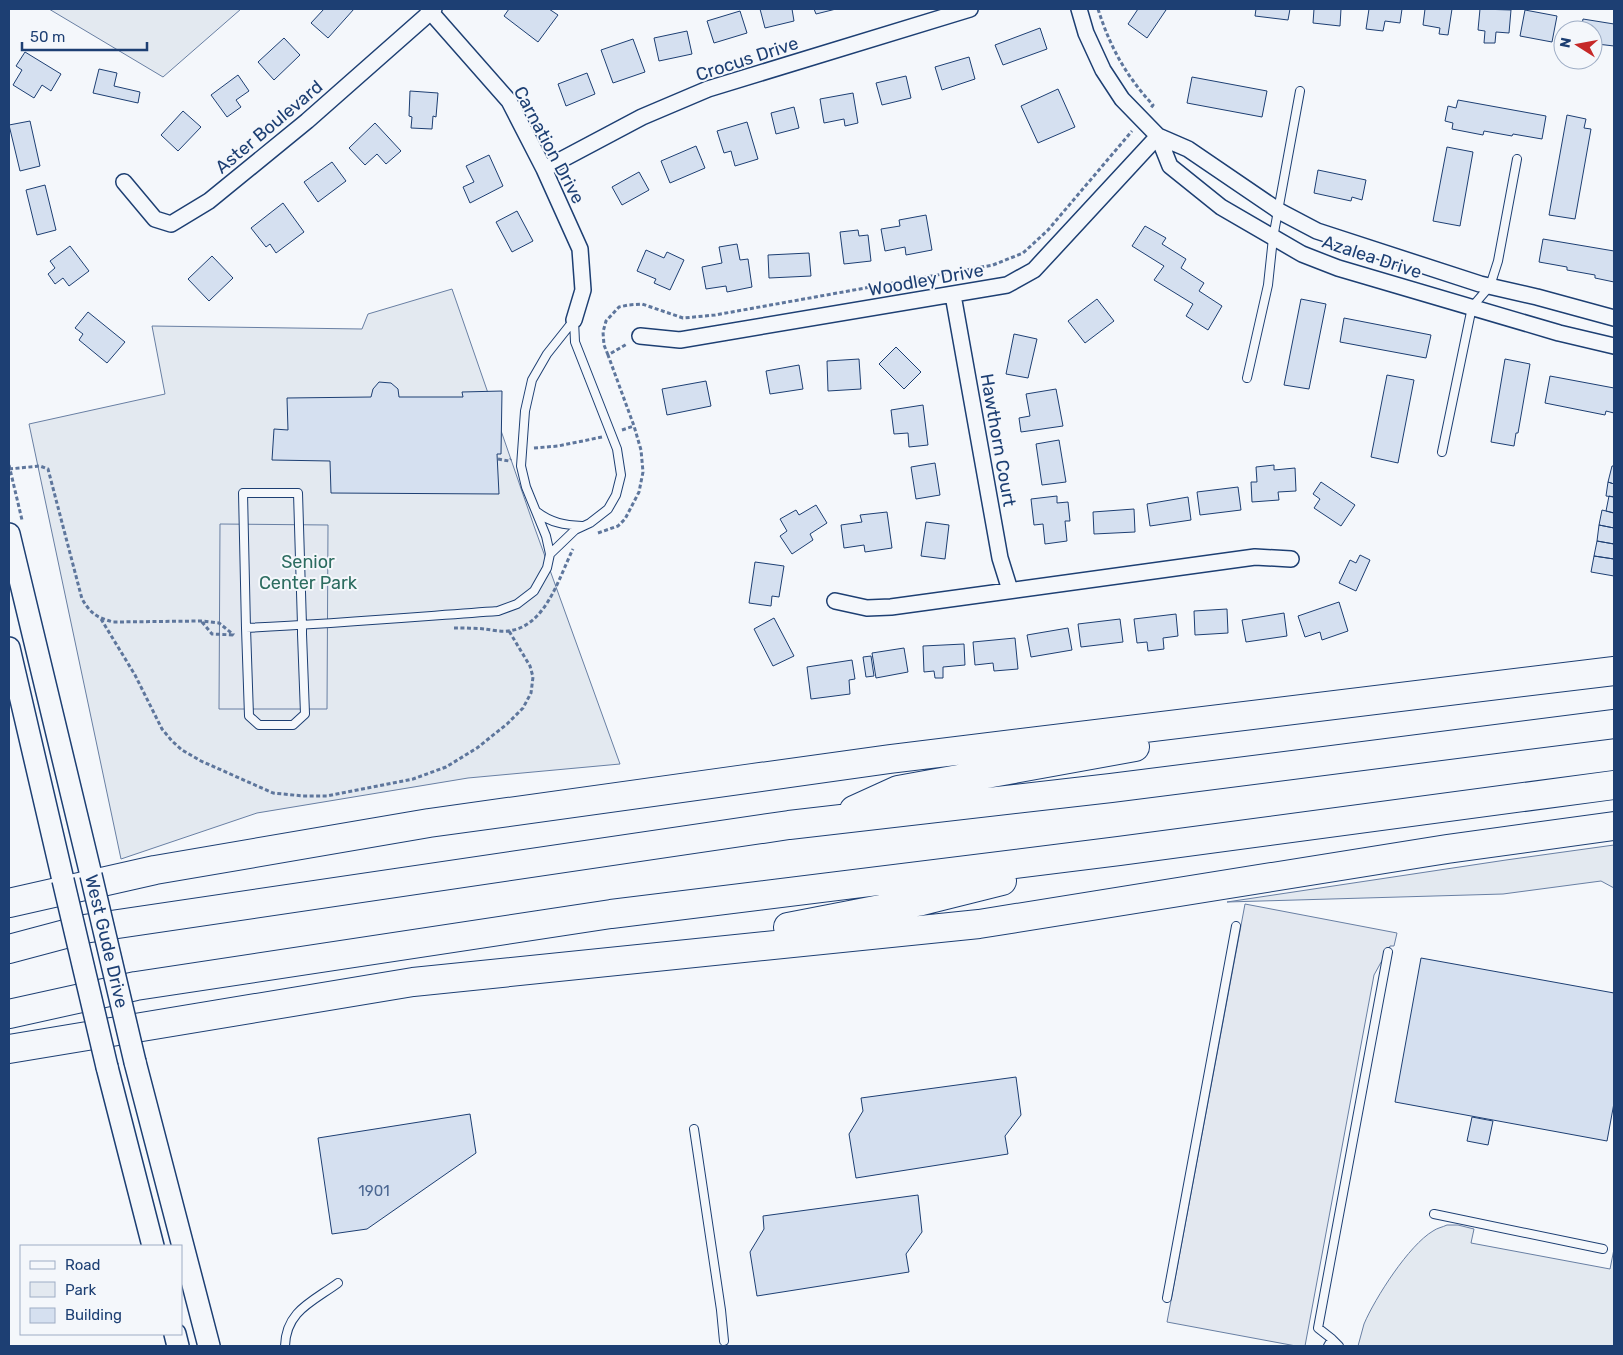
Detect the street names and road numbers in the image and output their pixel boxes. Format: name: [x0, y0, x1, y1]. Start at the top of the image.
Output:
street label: Crocus Drive: [693, 32, 801, 86]
street label: Aster Boulevard: [211, 76, 327, 178]
street label: Carnation Drive: [509, 82, 589, 208]
street label: Azalea Drive: [1319, 231, 1425, 283]
street label: Woodley Drive: [867, 259, 985, 301]
street label: Hawthorn Court: [975, 372, 1021, 508]
street label: West Gude Drive: [80, 872, 133, 1010]

